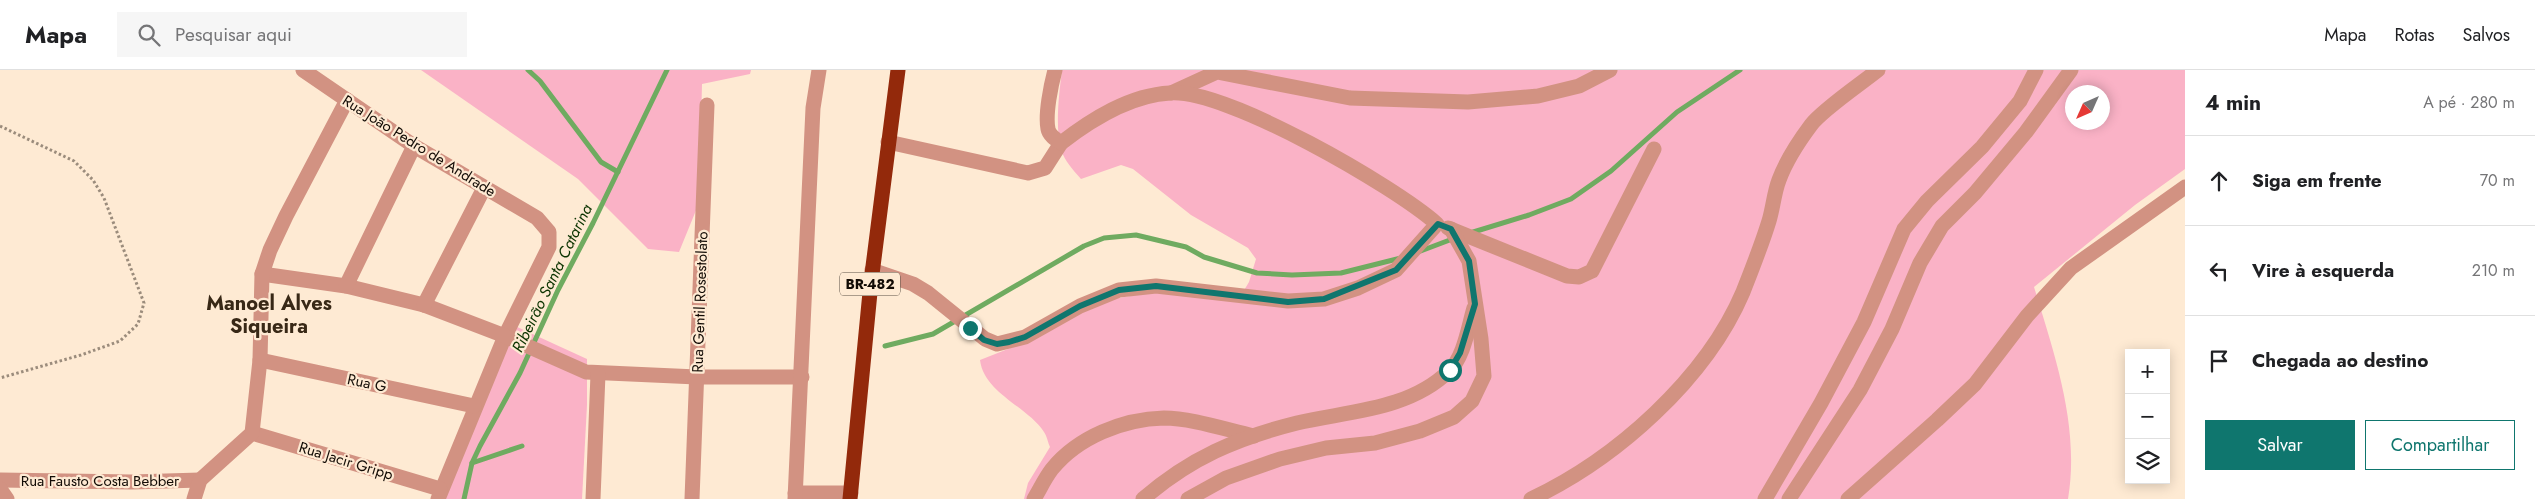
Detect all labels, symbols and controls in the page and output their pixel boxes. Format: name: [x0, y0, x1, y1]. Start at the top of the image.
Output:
search box: [117, 12, 467, 57]
text: Mapa: [25, 17, 87, 52]
icon: search: [135, 21, 163, 49]
text: Pesquisar aqui: [175, 21, 292, 48]
text: Mapa: [2324, 22, 2366, 48]
text: Rotas: [2394, 22, 2435, 48]
text: Salvos: [2463, 22, 2510, 48]
north arrow: [2065, 85, 2110, 130]
text: 4 min: [2205, 88, 2261, 118]
street label: Rua João Pedro de Andrade: [338, 90, 500, 202]
text: A pé · 280 m: [2423, 91, 2515, 114]
icon: ahead: [2205, 167, 2233, 195]
text: Siga em frente: [2252, 167, 2382, 194]
text: 70 m: [2480, 169, 2515, 192]
water label: Ribeirão Santa Catarina: [506, 200, 598, 356]
street label: Rua Gentil Rosestolato: [687, 231, 713, 373]
icon: left: [2205, 257, 2233, 285]
text: Vire à esquerda: [2252, 257, 2394, 284]
text: 210 m: [2472, 259, 2515, 282]
road number: BR-482: [840, 272, 900, 295]
district label: Manoel Alves Siqueira: [206, 289, 332, 341]
route end: [959, 317, 982, 340]
icon: arrive: [2205, 347, 2233, 375]
text: Chegada ao destino: [2252, 347, 2428, 374]
map controls: [2125, 349, 2170, 484]
button: +: [2125, 349, 2170, 394]
route start: [1439, 359, 1462, 382]
street label: Rua G: [345, 368, 389, 398]
button: −: [2125, 394, 2170, 439]
button: Salvar: [2205, 420, 2355, 470]
button: Compartilhar: [2365, 420, 2515, 470]
street label: Rua Jacir Gripp: [296, 436, 396, 486]
button: layers: [2125, 439, 2170, 484]
street label: Rua Fausto Costa Bebber: [21, 470, 180, 492]

